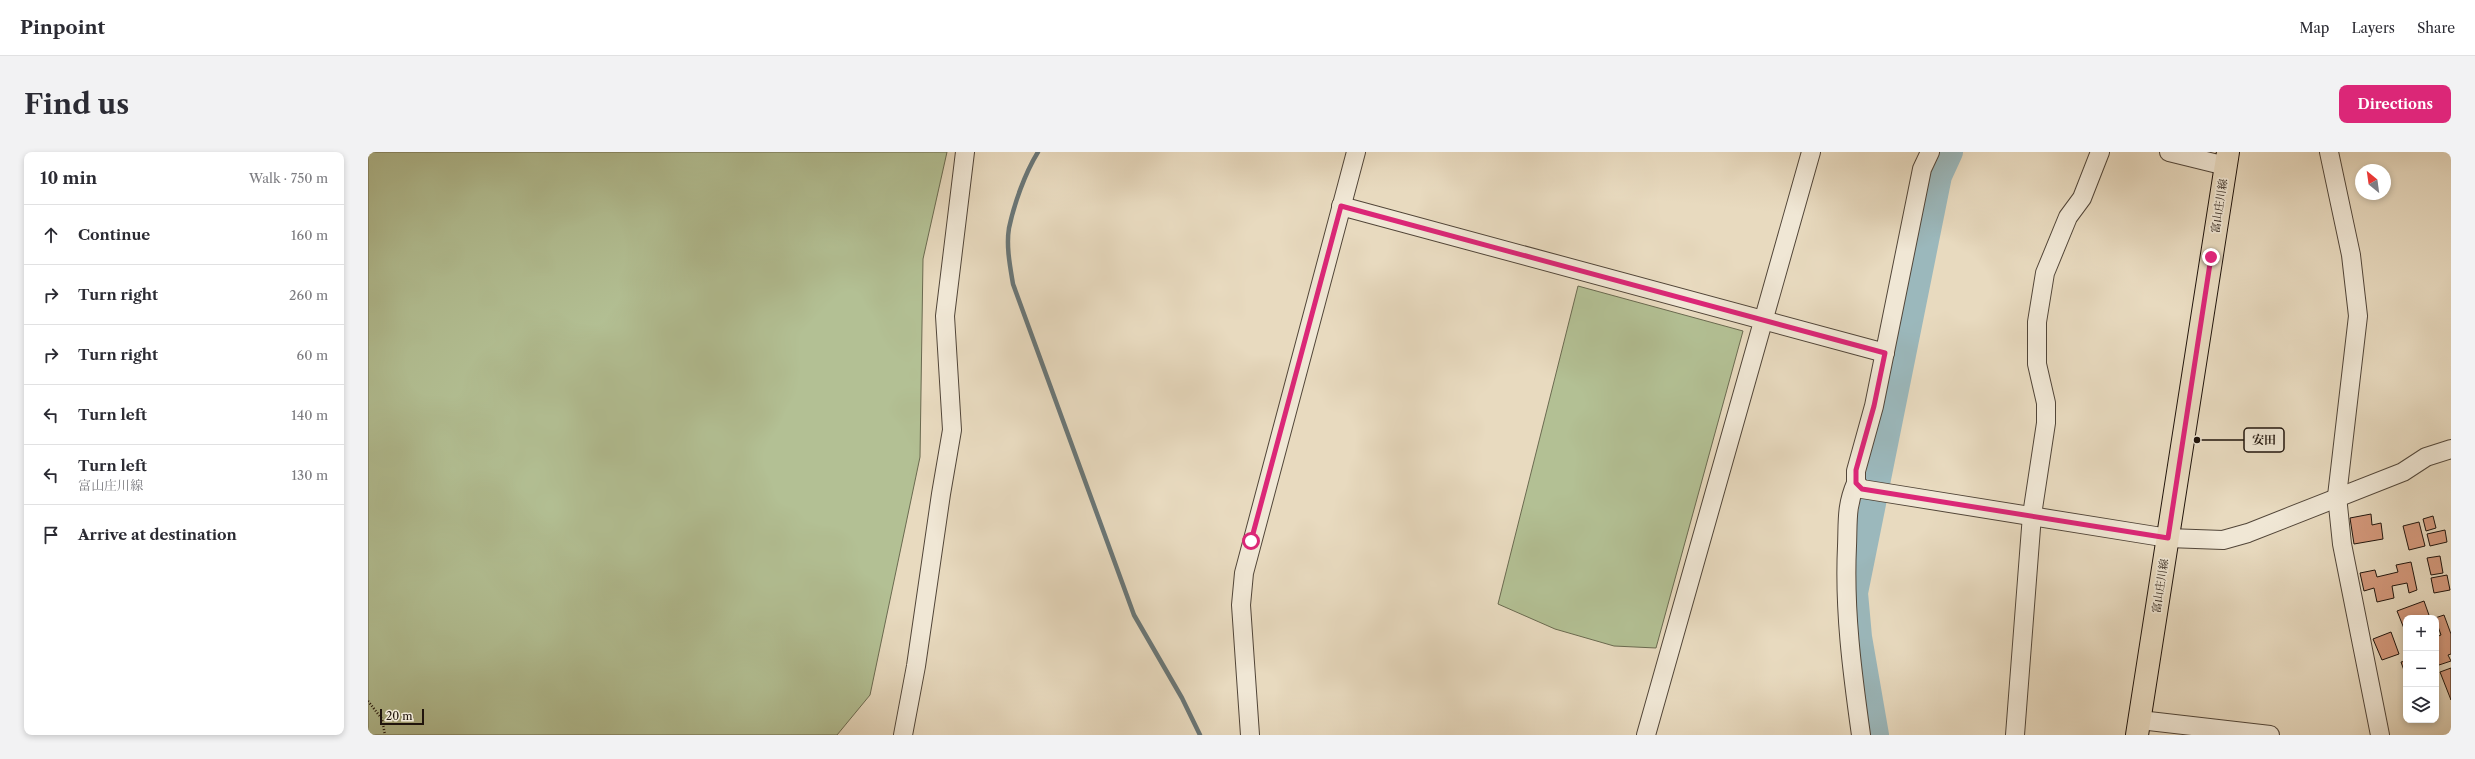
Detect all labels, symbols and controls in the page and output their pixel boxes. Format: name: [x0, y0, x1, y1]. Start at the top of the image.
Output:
text: Pinpoint: [20, 16, 105, 39]
text: Map: [2299, 19, 2329, 37]
text: Layers: [2351, 19, 2395, 37]
text: Share: [2417, 19, 2455, 37]
button: Directions: [2339, 85, 2451, 123]
text: Find us: [24, 87, 129, 121]
north arrow: [2355, 164, 2391, 200]
text: 10 min: [40, 168, 97, 188]
text: Walk · 750 m: [249, 170, 328, 186]
street label: 富山庄川線: [2208, 178, 2230, 234]
icon: ahead: [40, 224, 62, 246]
text: Continue: [78, 225, 150, 244]
text: 160 m: [291, 227, 328, 243]
route end: [2202, 248, 2220, 266]
icon: right: [40, 284, 62, 306]
text: Turn right: [78, 285, 158, 304]
text: 260 m: [289, 287, 328, 303]
icon: right: [40, 344, 62, 366]
text: Turn right: [78, 345, 158, 364]
text: 60 m: [297, 347, 328, 363]
icon: left: [40, 404, 62, 426]
text: Turn left: [78, 405, 147, 424]
text: 140 m: [291, 407, 328, 423]
callout: 安田: [2244, 428, 2284, 452]
text: 安田: [2252, 432, 2276, 447]
text: Turn left: [78, 456, 147, 475]
icon: left: [40, 464, 62, 486]
text: 130 m: [292, 467, 328, 483]
text: 富山庄川線: [78, 477, 143, 493]
icon: arrive: [40, 524, 62, 546]
text: Arrive at destination: [78, 525, 237, 544]
route start: [1242, 532, 1260, 550]
street label: 富山庄川線: [2149, 558, 2171, 614]
map controls: [2403, 615, 2439, 723]
button: +: [2403, 615, 2439, 651]
button: −: [2403, 651, 2439, 687]
button: layers: [2403, 687, 2439, 723]
scale bar: [380, 707, 424, 726]
text: 20 m: [386, 709, 412, 723]

